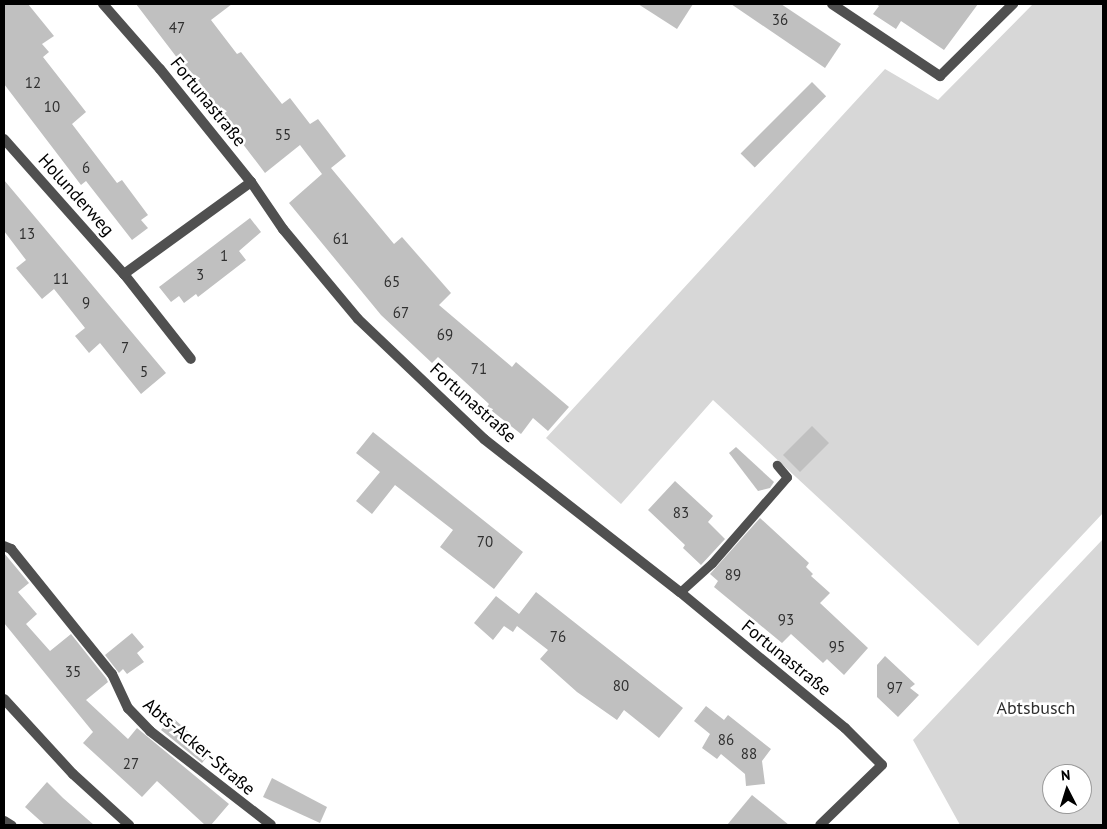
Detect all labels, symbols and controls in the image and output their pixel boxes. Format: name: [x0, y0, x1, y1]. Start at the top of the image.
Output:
house number: 36: [772, 11, 788, 29]
house number: 47: [169, 19, 185, 37]
street label: Fortunastraße: [165, 53, 251, 151]
house number: 12: [25, 74, 41, 92]
house number: 10: [44, 98, 60, 116]
house number: 55: [275, 126, 291, 144]
street label: Holunderweg: [33, 149, 119, 241]
house number: 6: [82, 159, 90, 177]
house number: 13: [19, 225, 35, 243]
house number: 61: [333, 230, 349, 248]
house number: 1: [220, 247, 228, 265]
house number: 3: [196, 266, 204, 284]
house number: 11: [53, 270, 69, 288]
house number: 65: [384, 273, 400, 291]
house number: 9: [82, 294, 90, 312]
house number: 67: [393, 304, 409, 322]
house number: 69: [437, 326, 453, 344]
house number: 7: [121, 339, 129, 357]
street label: Fortunastraße: [425, 359, 521, 447]
house number: 71: [471, 360, 487, 378]
house number: 5: [140, 363, 148, 381]
house number: 83: [673, 504, 689, 522]
house number: 70: [477, 533, 493, 551]
house number: 89: [725, 566, 741, 584]
house number: 93: [778, 611, 794, 629]
street label: Fortunastraße: [737, 615, 835, 701]
house number: 76: [550, 628, 566, 646]
house number: 95: [829, 638, 845, 656]
house number: 35: [65, 663, 81, 681]
house number: 80: [613, 677, 629, 695]
house number: 97: [887, 679, 903, 697]
street label: Abts-Acker-Straße: [139, 694, 259, 800]
park label: Abtsbusch: [997, 697, 1075, 719]
house number: 86: [718, 731, 734, 749]
house number: 88: [741, 745, 757, 763]
house number: 27: [123, 755, 139, 773]
north arrow: [1042, 764, 1092, 814]
text: N: [1060, 766, 1071, 784]

